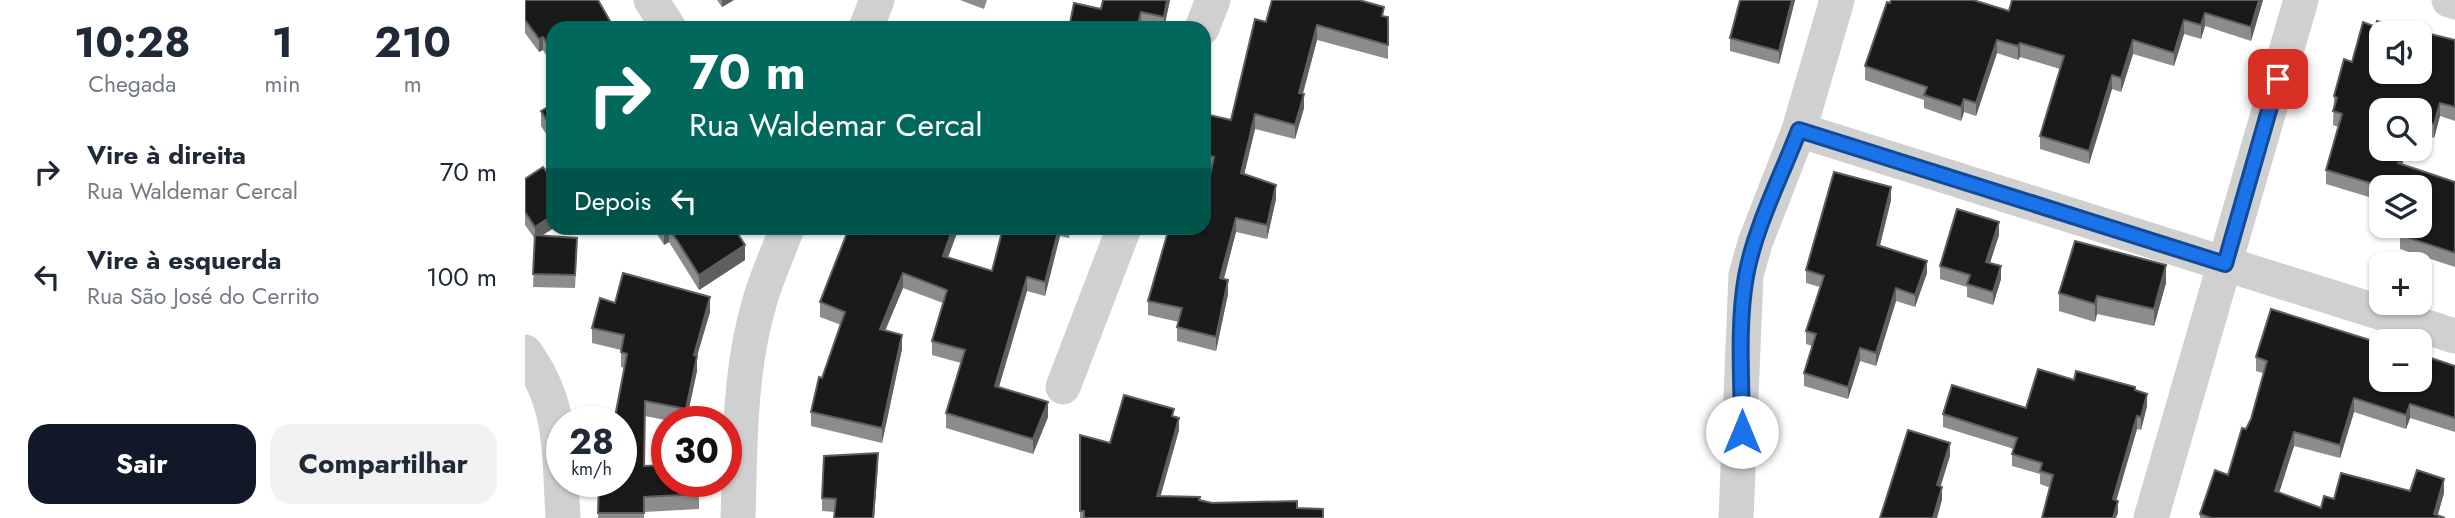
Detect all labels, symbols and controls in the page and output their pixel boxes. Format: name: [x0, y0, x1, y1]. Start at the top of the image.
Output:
text: 10:28: [74, 12, 191, 73]
text: 1: [272, 12, 293, 73]
text: 210: [374, 12, 451, 73]
map controls: [2369, 21, 2432, 392]
button: sound: [2369, 21, 2432, 84]
text: 70 m: [689, 37, 806, 107]
icon: right: [574, 49, 665, 140]
pin: [2248, 49, 2308, 109]
icon: arrive: [2259, 60, 2297, 98]
text: Chegada: [88, 67, 176, 101]
text: min: [264, 67, 300, 101]
text: m: [404, 67, 422, 101]
button: search: [2369, 98, 2432, 161]
text: Rua Waldemar Cercal: [689, 102, 983, 148]
text: Vire à direita: [87, 136, 246, 174]
icon: right: [28, 153, 66, 191]
text: 70 m: [440, 153, 497, 191]
text: Rua Waldemar Cercal: [87, 174, 298, 208]
button: layers: [2369, 175, 2432, 238]
text: Depois: [574, 182, 651, 220]
icon: left: [665, 182, 703, 220]
text: Vire à esquerda: [87, 241, 282, 279]
button: +: [2369, 252, 2432, 315]
icon: left: [28, 258, 66, 296]
text: 100 m: [426, 258, 497, 296]
text: Rua São José do Cerrito: [87, 279, 319, 313]
button: −: [2369, 329, 2432, 392]
position arrow: [1705, 395, 1779, 469]
speed limit sign: 30: [651, 406, 742, 497]
text: 28: [569, 417, 614, 467]
button: Sair: [28, 424, 256, 504]
button: Compartilhar: [270, 424, 497, 504]
text: km/h: [571, 456, 612, 482]

